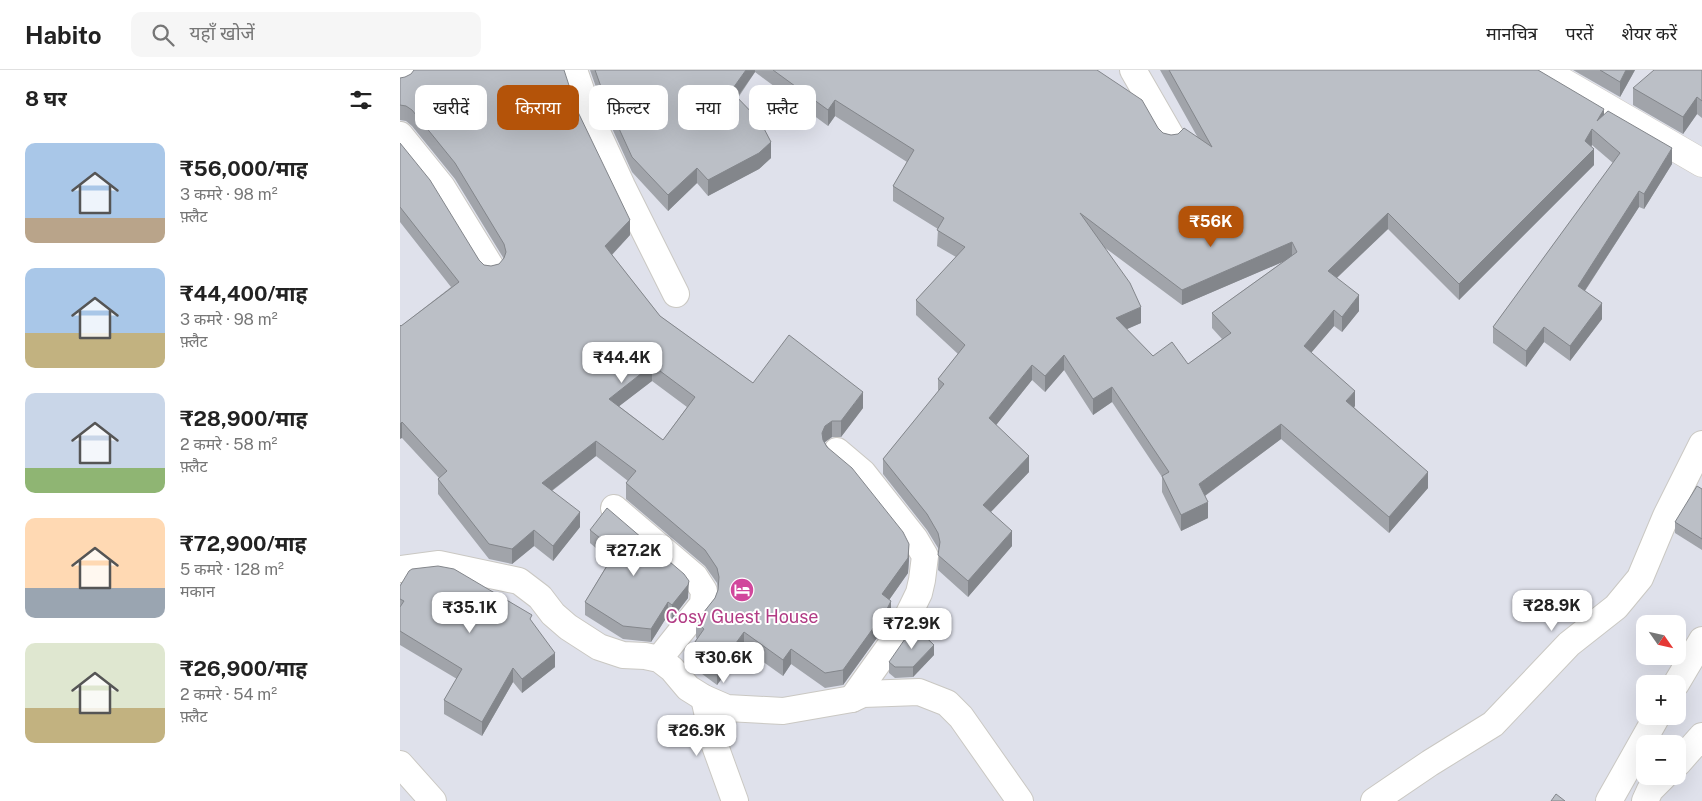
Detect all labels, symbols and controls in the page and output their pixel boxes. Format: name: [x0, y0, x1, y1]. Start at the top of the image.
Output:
search box: [131, 12, 481, 57]
text: Habito: [25, 21, 101, 49]
icon: search: [149, 21, 177, 49]
text: यहाँ खोजें: [189, 22, 255, 44]
text: मानचित्र: [1486, 23, 1538, 44]
text: परतें: [1566, 23, 1593, 44]
text: शेयर करें: [1621, 23, 1677, 44]
chip: खरीदें: [415, 85, 487, 130]
chip: किराया: [497, 85, 579, 130]
chip: फ़िल्टर: [589, 85, 668, 130]
chip: नया: [678, 85, 739, 130]
chip: फ़्लैट: [749, 85, 816, 130]
text: 8 घर: [25, 86, 67, 111]
icon: filters: [347, 86, 375, 114]
text: ₹56,000/माह: [180, 156, 308, 181]
icon: home: [65, 163, 125, 223]
text: 3 कमरे · 98 m²: [180, 185, 278, 204]
pin: ₹56K: [1181, 206, 1241, 248]
text: फ़्लैट: [180, 207, 208, 226]
text: ₹56K: [1189, 212, 1233, 231]
text: ₹44,400/माह: [180, 281, 307, 306]
icon: home: [65, 288, 125, 348]
text: 3 कमरे · 98 m²: [180, 310, 278, 329]
text: फ़्लैट: [180, 332, 208, 351]
pin: ₹44.4K: [581, 342, 663, 384]
text: ₹44.4K: [593, 348, 651, 367]
text: ₹28,900/माह: [180, 406, 307, 431]
icon: home: [65, 413, 125, 473]
text: 2 कमरे · 58 m²: [180, 435, 277, 454]
text: फ़्लैट: [180, 457, 208, 476]
text: ₹72,900/माह: [180, 531, 306, 556]
pin: ₹27.2K: [593, 534, 675, 577]
icon: home: [65, 538, 125, 598]
text: ₹27.2K: [607, 541, 661, 560]
text: 5 कमरे · 128 m²: [180, 560, 284, 579]
hotel icon: Cosy Guest House: [729, 577, 755, 603]
text: मकान: [180, 582, 215, 601]
pin: ₹28.9K: [1511, 590, 1593, 632]
pin: ₹35.1K: [429, 592, 511, 634]
text: ₹28.9K: [1523, 596, 1581, 615]
text: ₹35.1K: [443, 598, 497, 617]
place label: Cosy Guest House: [665, 606, 819, 627]
pin: ₹72.9K: [871, 608, 953, 650]
text: ₹72.9K: [884, 614, 940, 633]
north arrow: [1636, 615, 1686, 665]
map controls: [1636, 615, 1686, 785]
pin: ₹30.6K: [683, 642, 765, 684]
text: ₹30.6K: [695, 648, 753, 667]
text: ₹26,900/माह: [180, 656, 307, 681]
icon: home: [65, 663, 125, 723]
button: +: [1636, 675, 1686, 725]
text: 2 कमरे · 54 m²: [180, 685, 277, 704]
text: फ़्लैट: [180, 707, 208, 726]
pin: ₹26.9K: [656, 714, 738, 757]
text: ₹26.9K: [668, 721, 726, 740]
button: −: [1636, 735, 1686, 785]

